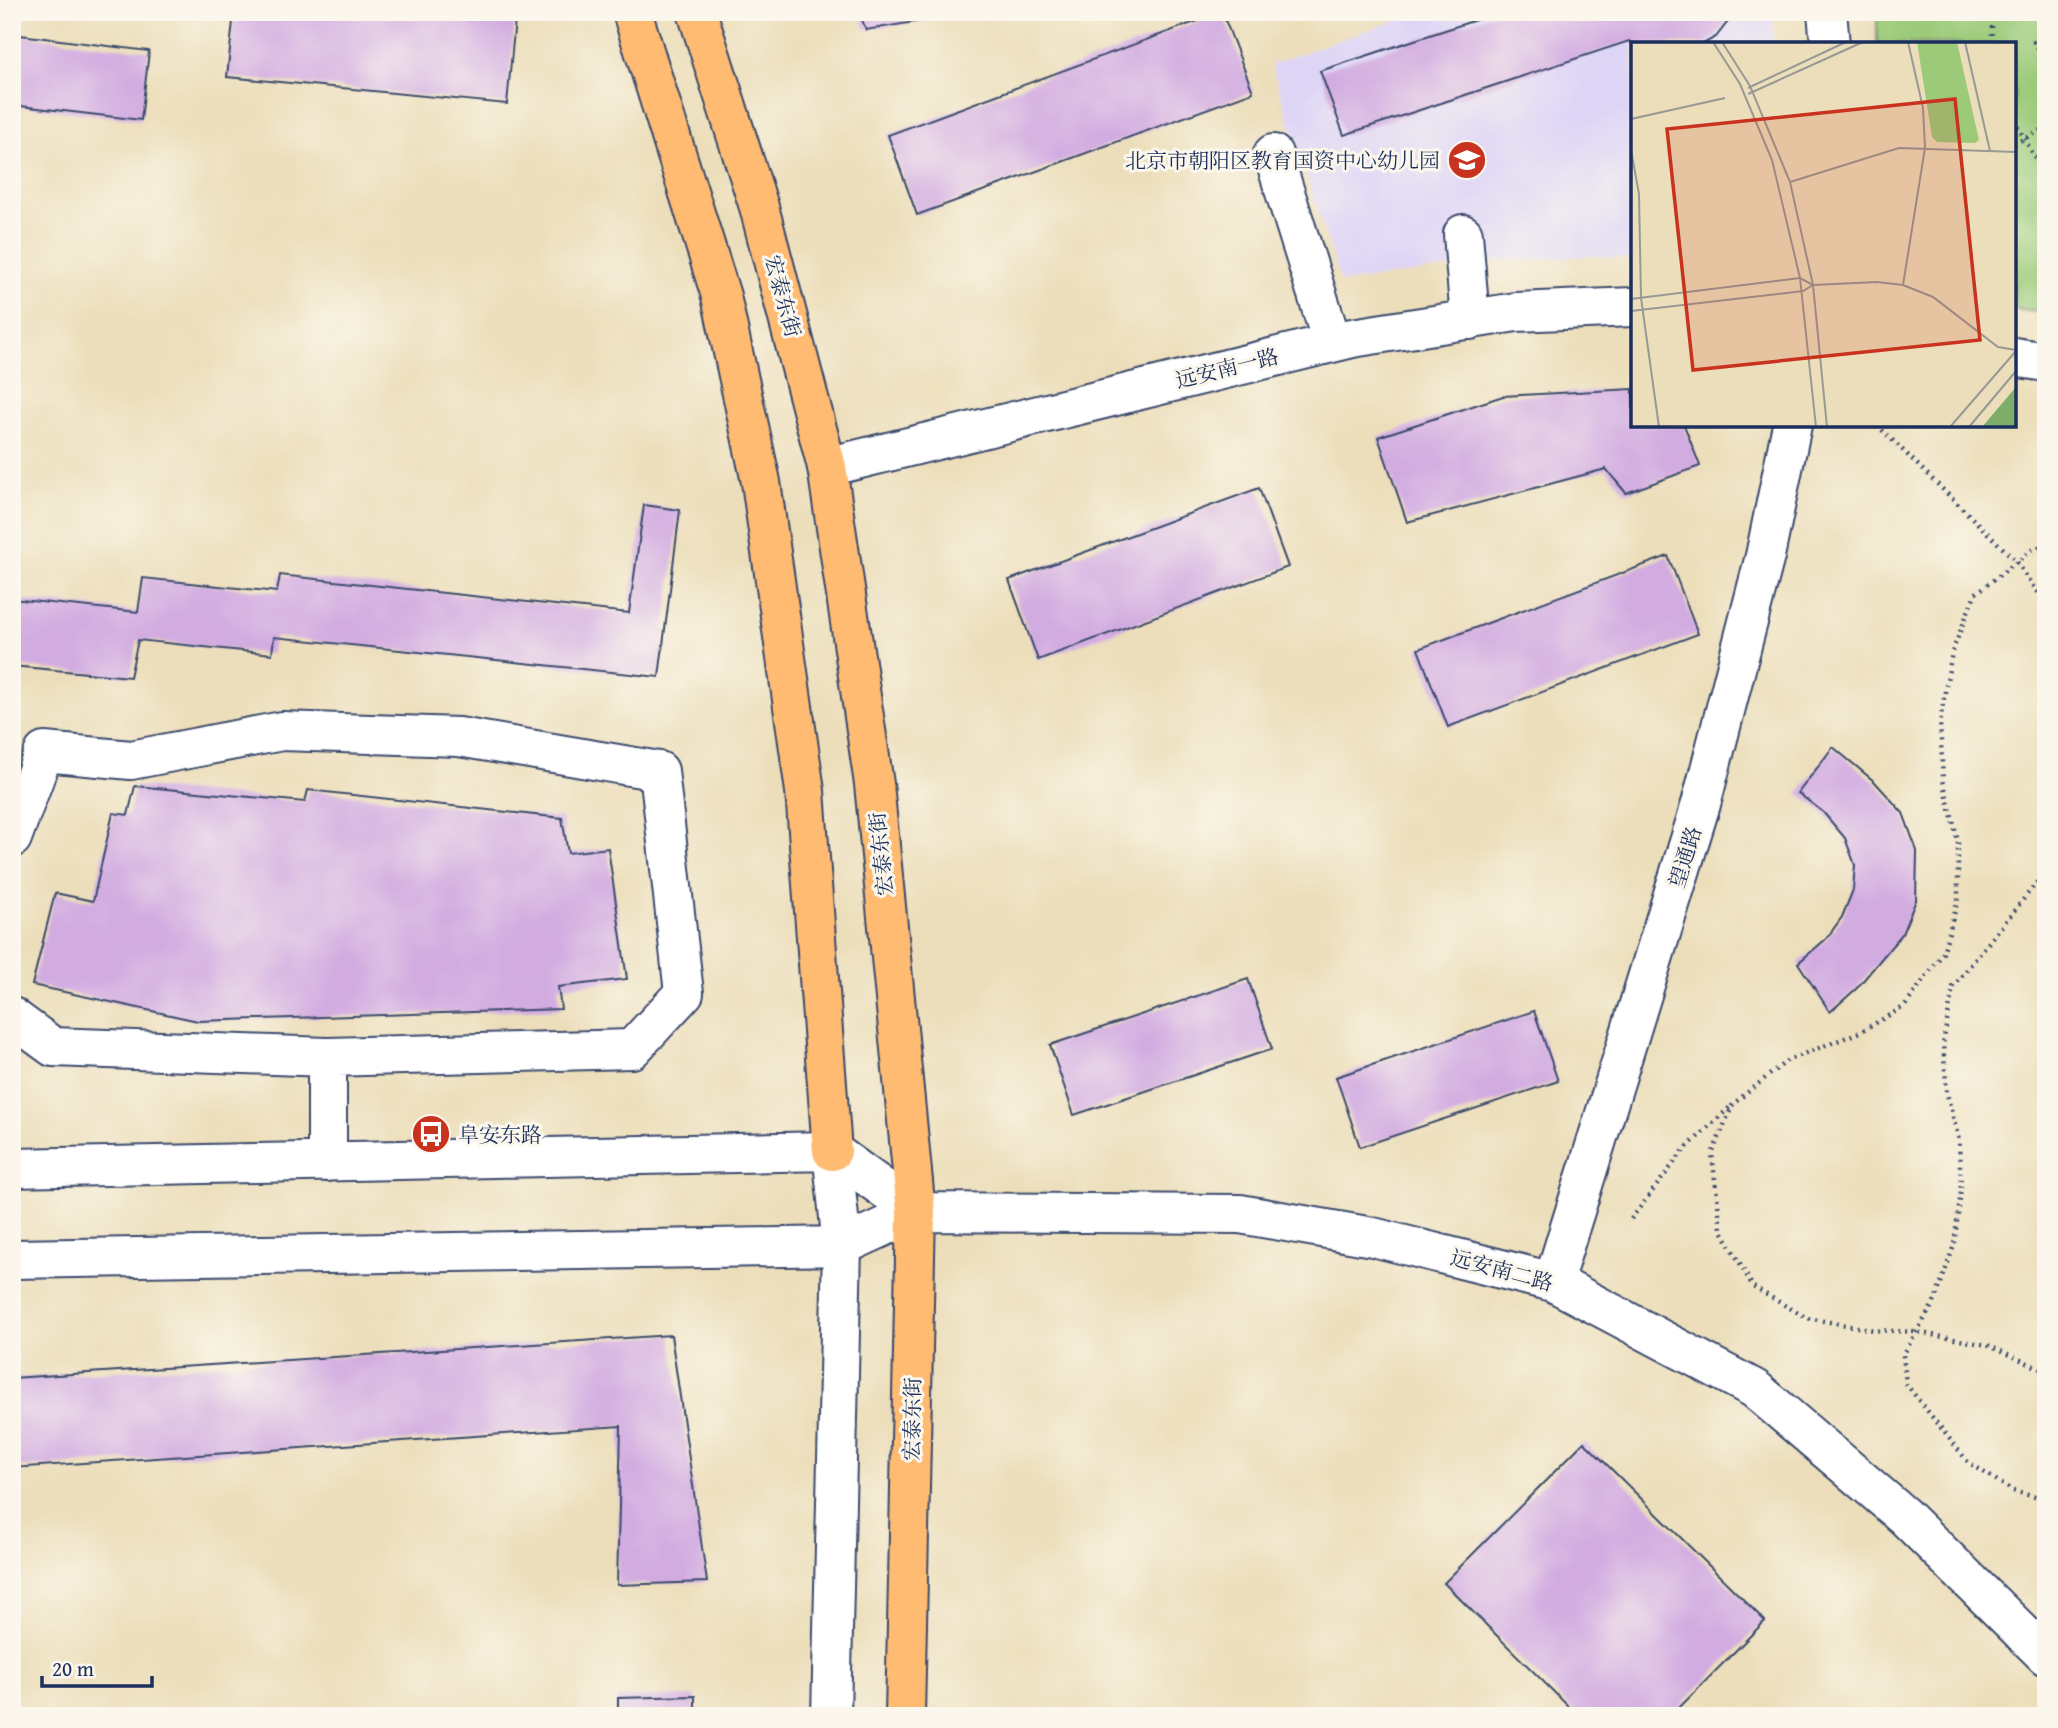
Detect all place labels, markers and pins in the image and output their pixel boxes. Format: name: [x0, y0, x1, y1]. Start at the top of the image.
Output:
school or university icon: 北京市朝阳区教育国资中心幼儿园: [1446, 139, 1488, 181]
place label: 北京市朝阳区教育国资中心幼儿园: [1125, 145, 1440, 176]
bus stop icon: 阜安东路: [410, 1113, 452, 1155]
place label: 阜安东路: [458, 1119, 542, 1150]

